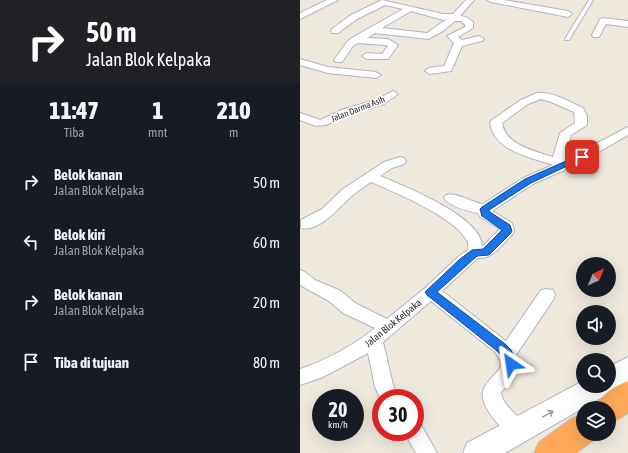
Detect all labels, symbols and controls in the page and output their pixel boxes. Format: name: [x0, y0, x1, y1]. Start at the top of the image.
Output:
icon: right: [20, 16, 72, 68]
text: 50 m: [86, 16, 136, 48]
text: Jalan Blok Kelpaka: [86, 49, 211, 70]
street label: Jalan Darma Asih: [330, 94, 386, 124]
text: 11:47: [49, 97, 99, 124]
text: 1: [152, 97, 163, 124]
text: 210: [217, 97, 251, 124]
text: Tiba: [64, 125, 84, 140]
text: mnt: [148, 125, 167, 140]
text: m: [229, 125, 238, 140]
pin: [565, 140, 599, 174]
icon: arrive: [571, 146, 593, 168]
text: Belok kanan: [54, 166, 123, 183]
icon: right: [20, 171, 42, 193]
text: 50 m: [253, 174, 280, 191]
text: Jalan Blok Kelpaka: [54, 183, 144, 198]
text: Belok kiri: [54, 226, 105, 243]
icon: left: [20, 231, 42, 253]
text: 60 m: [253, 234, 280, 251]
text: Jalan Blok Kelpaka: [54, 243, 144, 258]
north arrow: [576, 257, 616, 297]
map controls: [576, 257, 616, 441]
text: Belok kanan: [54, 286, 123, 303]
icon: right: [20, 291, 42, 313]
text: 20 m: [253, 294, 280, 311]
street label: Jalan Blok Kelpaka: [363, 297, 424, 349]
text: Jalan Blok Kelpaka: [54, 303, 144, 318]
button: sound: [576, 305, 616, 345]
position arrow: [490, 343, 532, 385]
icon: arrive: [20, 351, 42, 373]
button: search: [576, 353, 616, 393]
text: Tiba di tujuan: [54, 354, 129, 371]
text: 80 m: [253, 354, 280, 371]
speed limit sign: 30: [372, 389, 424, 441]
text: 20: [329, 398, 347, 421]
button: layers: [576, 401, 616, 441]
one-way arrow: [542, 410, 554, 418]
text: km/h: [328, 419, 348, 430]

